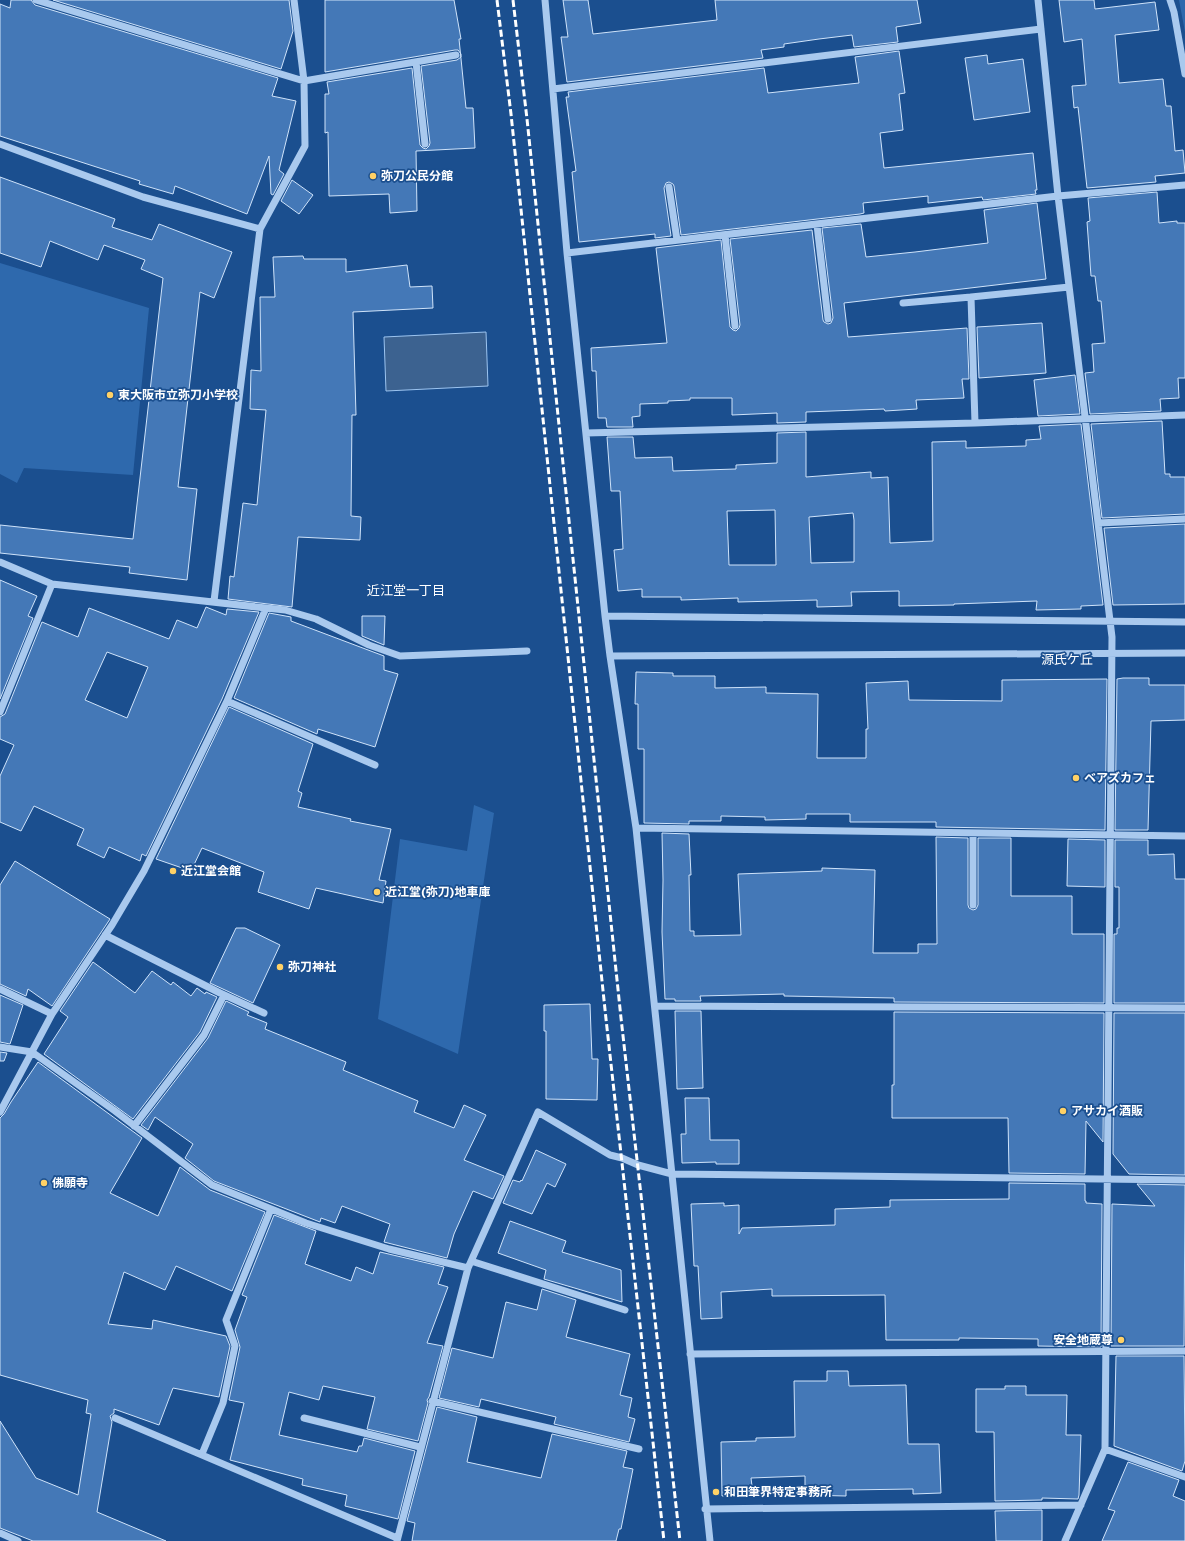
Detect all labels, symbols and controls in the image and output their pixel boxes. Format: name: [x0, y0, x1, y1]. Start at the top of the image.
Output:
place label: 弥刀公民分館: [381, 169, 453, 183]
marker: 弥刀公民分館: [368, 171, 378, 181]
place label: 東大阪市立弥刀小学校: [118, 388, 238, 402]
marker: 東大阪市立弥刀小学校: [105, 390, 115, 400]
district label: 近江堂一丁目: [367, 583, 445, 598]
district label: 源氏ケ丘: [1041, 652, 1093, 667]
place label: ベアズカフェ: [1084, 771, 1156, 785]
marker: ベアズカフェ: [1071, 773, 1081, 783]
place label: 近江堂会館: [181, 864, 241, 878]
marker: 近江堂会館: [168, 866, 178, 876]
place label: 近江堂(弥刀)地車庫: [385, 885, 490, 899]
marker: 近江堂(弥刀)地車庫: [372, 887, 382, 897]
place label: 弥刀神社: [288, 960, 336, 974]
marker: 弥刀神社: [275, 962, 285, 972]
place label: アサカイ酒販: [1071, 1104, 1143, 1118]
marker: アサカイ酒販: [1058, 1106, 1068, 1116]
place label: 佛願寺: [52, 1176, 88, 1190]
marker: 佛願寺: [39, 1178, 49, 1188]
place label: 安全地蔵尊: [1053, 1333, 1113, 1347]
marker: 安全地蔵尊: [1116, 1335, 1126, 1345]
place label: 和田筆界特定事務所: [724, 1485, 832, 1499]
marker: 和田筆界特定事務所: [711, 1487, 721, 1497]

